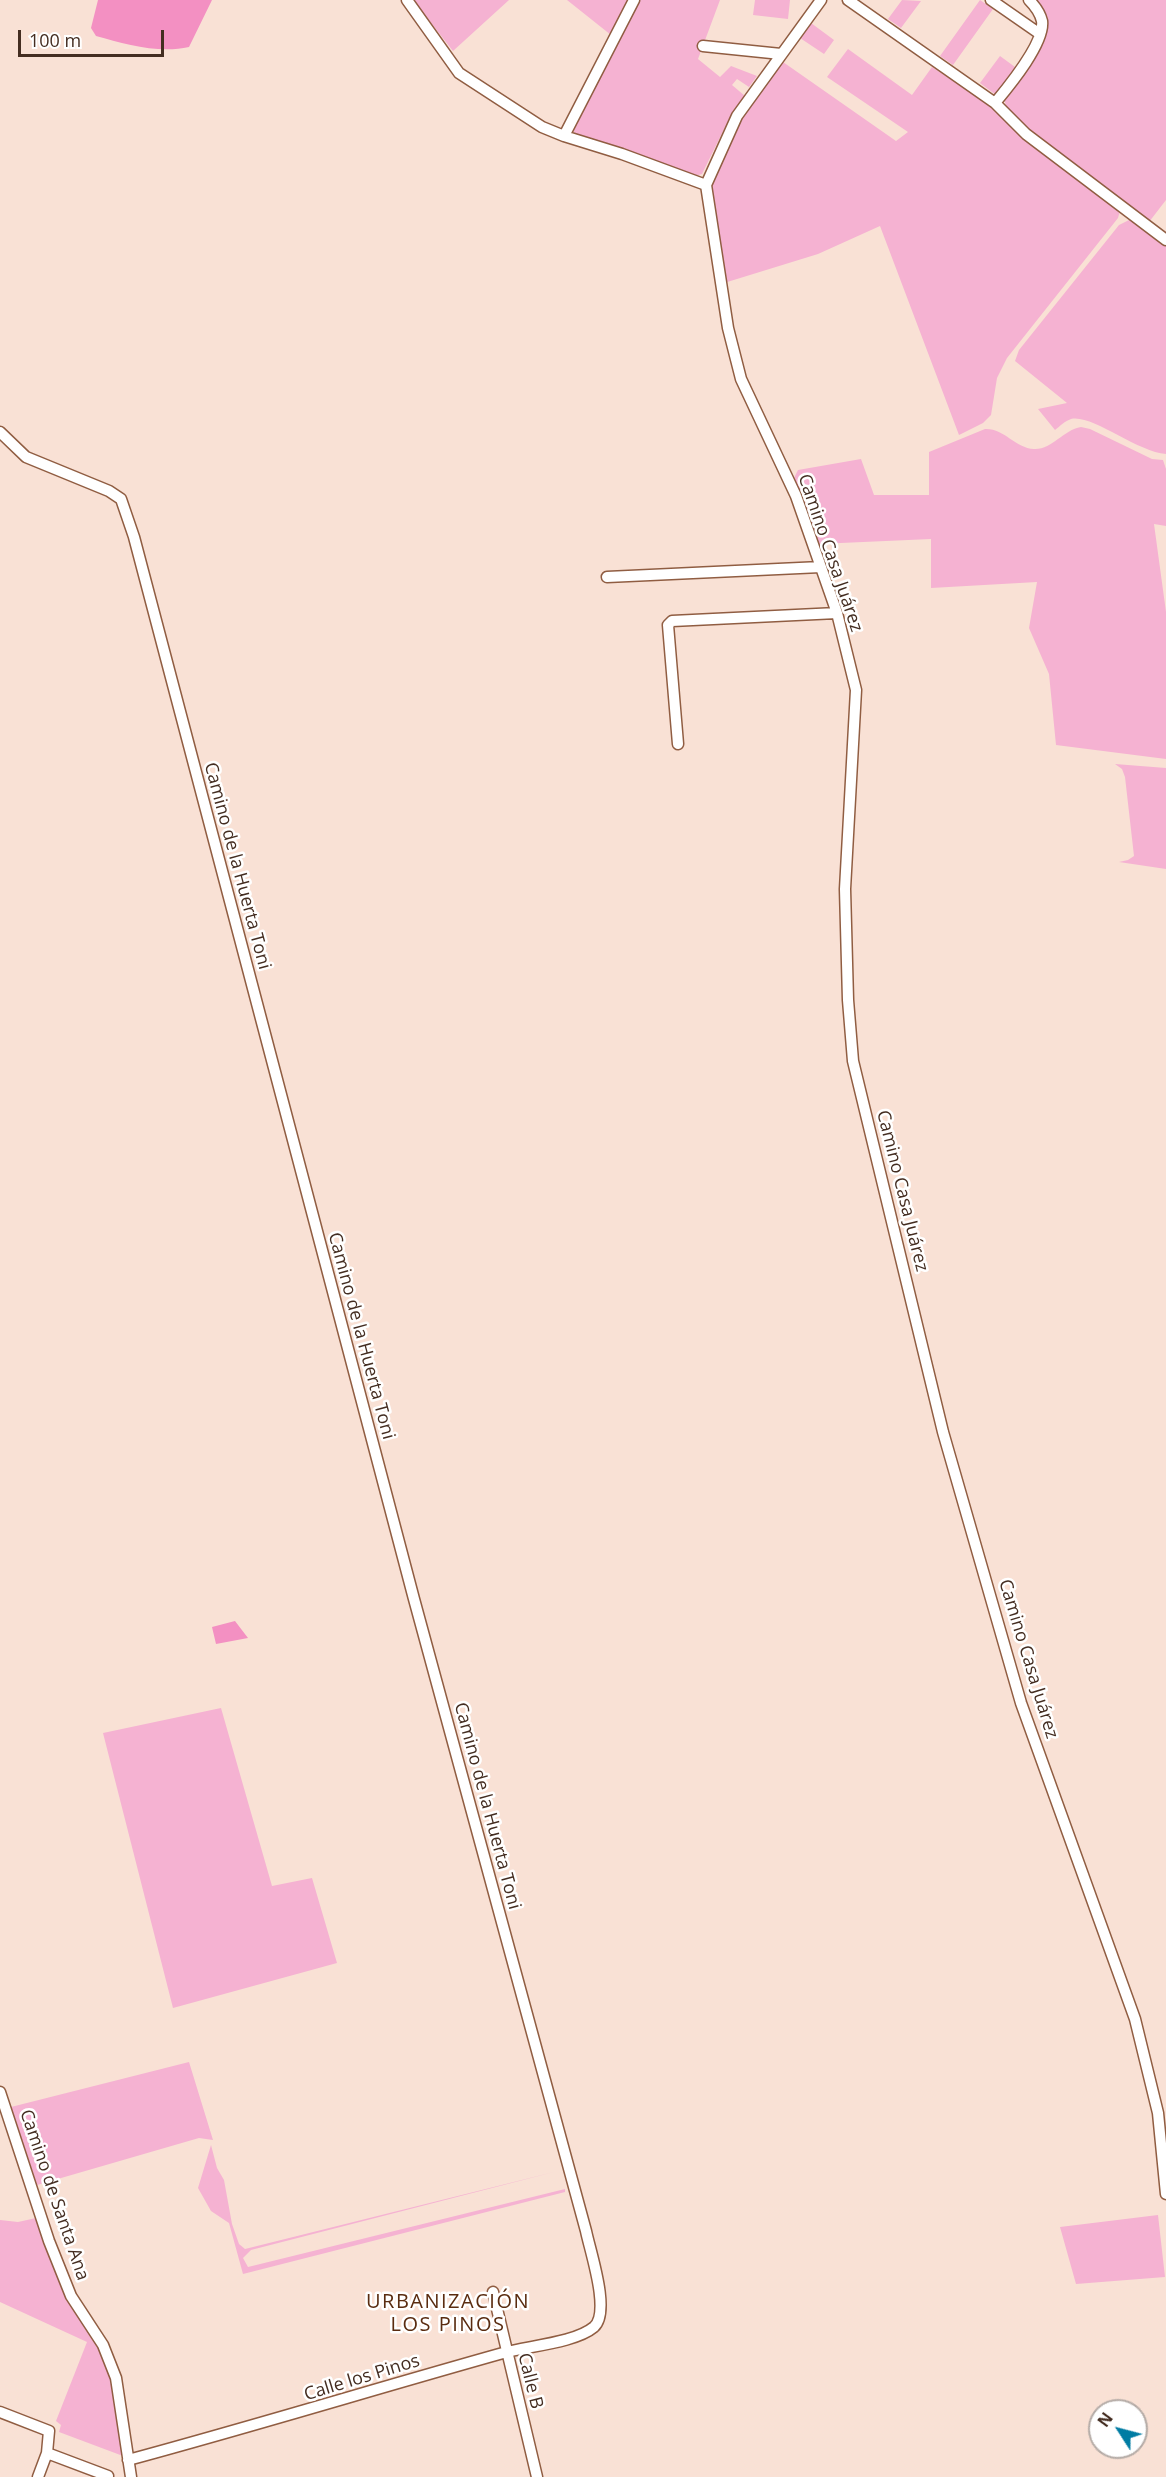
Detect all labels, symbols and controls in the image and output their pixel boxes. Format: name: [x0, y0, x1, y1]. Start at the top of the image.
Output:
scale bar: [21, 18, 166, 56]
text: 100 m: [29, 28, 81, 52]
street label: Camino Casa Juárez: [793, 471, 867, 635]
street label: Camino de la Huerta Toni: [199, 760, 275, 972]
street label: Camino Casa Juárez: [872, 1108, 932, 1274]
street label: Camino de la Huerta Toni: [323, 1230, 399, 1442]
street label: Camino Casa Juárez: [993, 1577, 1063, 1741]
street label: Camino de la Huerta Toni: [449, 1700, 525, 1912]
street label: Camino de Santa Ana: [15, 2107, 93, 2283]
district label: URBANIZACIÓN LOS PINOS: [366, 2290, 530, 2337]
street label: Calle los Pinos: [302, 2350, 422, 2406]
street label: Calle B: [513, 2351, 547, 2411]
north arrow: [1088, 2399, 1148, 2459]
text: N: [1092, 2408, 1118, 2431]

